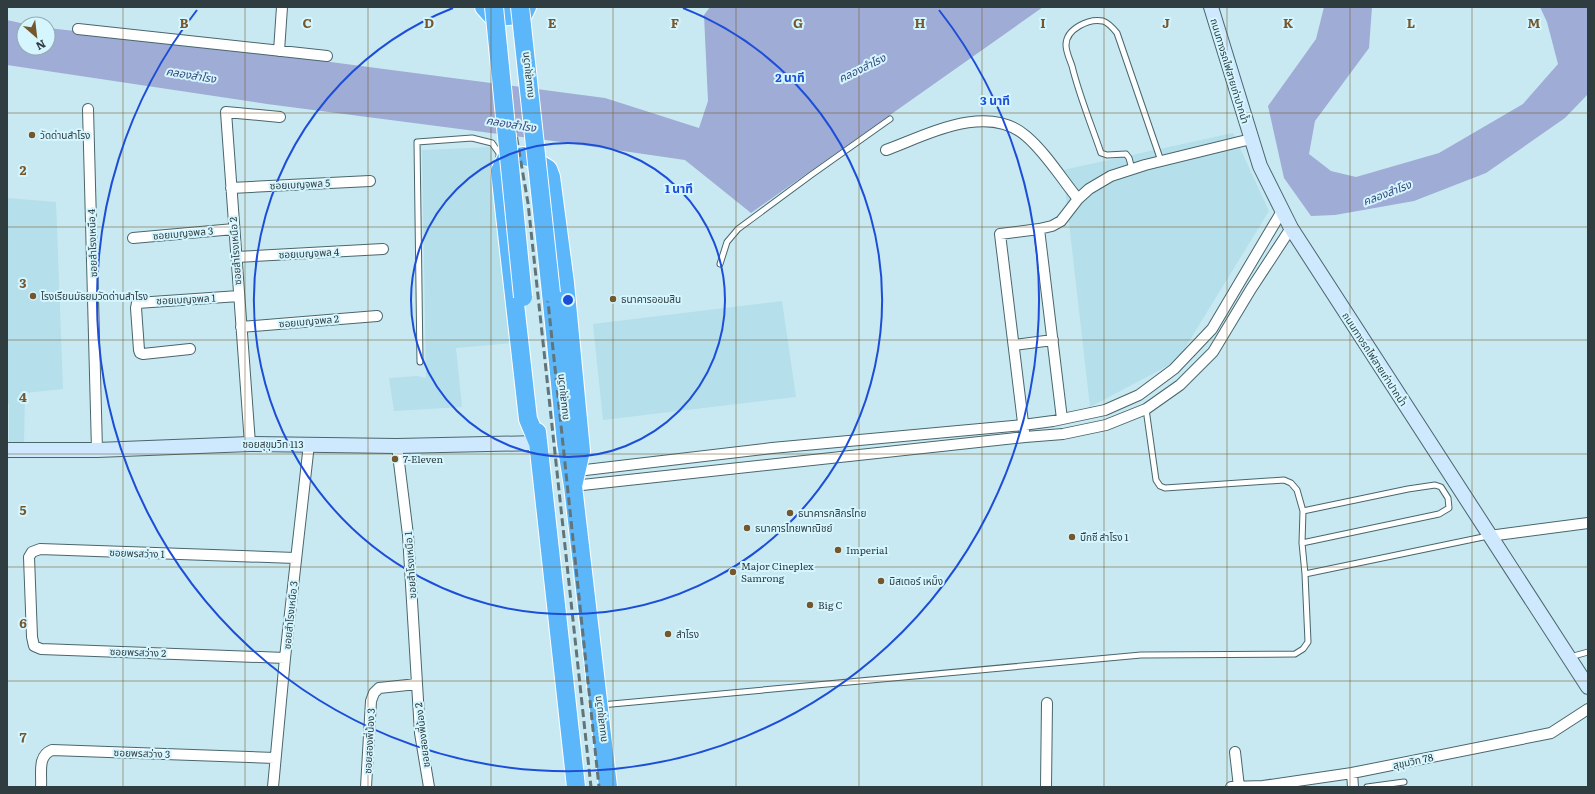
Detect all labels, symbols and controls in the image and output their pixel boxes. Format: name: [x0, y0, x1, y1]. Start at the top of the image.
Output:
text: B: [180, 13, 189, 32]
text: C: [302, 13, 312, 32]
text: D: [424, 13, 434, 32]
text: E: [548, 13, 557, 32]
text: F: [671, 13, 679, 32]
text: G: [793, 13, 803, 32]
text: H: [915, 13, 926, 32]
text: I: [1040, 13, 1046, 32]
text: J: [1162, 13, 1170, 32]
text: K: [1283, 13, 1294, 32]
text: L: [1407, 13, 1415, 32]
text: M: [1528, 13, 1541, 32]
north arrow: [16, 16, 56, 56]
street label: ถนนทางรถไฟสายเก่าปากน้ำ: [1207, 16, 1254, 125]
text: N: [33, 36, 49, 55]
water label: คลองสำโรง: [835, 48, 889, 85]
street label: ถนนสุขุมวิท: [517, 51, 536, 99]
water label: คลองสำโรง: [165, 62, 218, 86]
text: 2 นาที: [775, 68, 805, 86]
text: 3 นาที: [980, 91, 1010, 109]
water label: คลองสำโรง: [485, 111, 538, 135]
place label: วัดด่านสำโรง: [40, 127, 90, 142]
marker: วัดด่านสำโรง: [27, 130, 37, 140]
text: 2: [20, 160, 27, 179]
street label: ซอยเบญจพล 5: [269, 174, 330, 193]
water label: คลองสำโรง: [1360, 175, 1414, 209]
text: 1 นาที: [665, 179, 693, 197]
street label: ซอยสำโรงเหนือ 4: [83, 208, 100, 277]
street label: ซอยสำโรงเหนือ 2: [225, 217, 244, 285]
street label: ซอยเบญจพล 3: [152, 222, 214, 243]
street label: ซอยเบญจพล 4: [278, 243, 340, 262]
text: 3: [19, 273, 27, 292]
place label: โรงเรียนมัธยมวัดด่านสำโรง: [41, 288, 148, 303]
street label: ซอยเบญจพล 1: [156, 289, 216, 308]
marker: โรงเรียนมัธยมวัดด่านสำโรง: [28, 291, 38, 301]
place label: ธนาคารออมสิน: [621, 291, 681, 306]
centre of rings: [561, 293, 575, 307]
marker: ธนาคารออมสิน: [608, 294, 618, 304]
street label: ถนนทางรถไฟสายเก่าปากน้ำ: [1339, 309, 1412, 409]
street label: ซอยเบญจพล 2: [278, 310, 340, 331]
street label: ถนนสุขุมวิท: [552, 373, 571, 421]
text: 4: [19, 387, 27, 406]
street label: ซอยสุขุมวิท 113: [242, 436, 304, 451]
place label: 7-Eleven: [403, 451, 443, 466]
marker: 7-Eleven: [390, 454, 400, 464]
text: 5: [19, 500, 27, 519]
place label: ธนาคารกสิกรไทย: [798, 505, 866, 520]
marker: ธนาคารกสิกรไทย: [785, 508, 795, 518]
place label: ธนาคารไทยพาณิชย์: [755, 520, 832, 535]
marker: ธนาคารไทยพาณิชย์: [742, 523, 752, 533]
place label: บิ๊กซี สำโรง 1: [1080, 529, 1129, 544]
street label: ซอยสำโรงเหนือ 1: [400, 531, 419, 599]
marker: บิ๊กซี สำโรง 1: [1067, 532, 1077, 542]
place label: Imperial: [846, 542, 888, 557]
street label: ซอยพรสว่าง 1: [109, 544, 165, 561]
marker: Imperial: [833, 545, 843, 555]
place label: Major Cineplex Samrong: [741, 558, 814, 585]
marker: Major Cineplex Samrong: [728, 567, 738, 577]
place label: มิสเตอร์ เหม็ง: [889, 573, 943, 588]
marker: มิสเตอร์ เหม็ง: [876, 576, 886, 586]
street label: ซอยสำโรงเหนือ 3: [278, 580, 301, 650]
place label: Big C: [818, 597, 843, 612]
marker: Big C: [805, 600, 815, 610]
text: 6: [19, 613, 27, 632]
place label: สำโรง: [676, 626, 699, 641]
marker: สำโรง: [663, 629, 673, 639]
street label: ซอยพรสว่าง 2: [110, 643, 166, 660]
street label: ถนนสุขุมวิท: [589, 695, 610, 743]
street label: ซอยสองพี่น้อง 2: [410, 702, 433, 768]
street label: ซอยสองพี่น้อง 3: [359, 708, 378, 774]
text: 7: [19, 727, 27, 746]
street label: ซอยพรสว่าง 3: [113, 744, 171, 761]
street label: สุขุมวิท 78: [1391, 749, 1435, 772]

